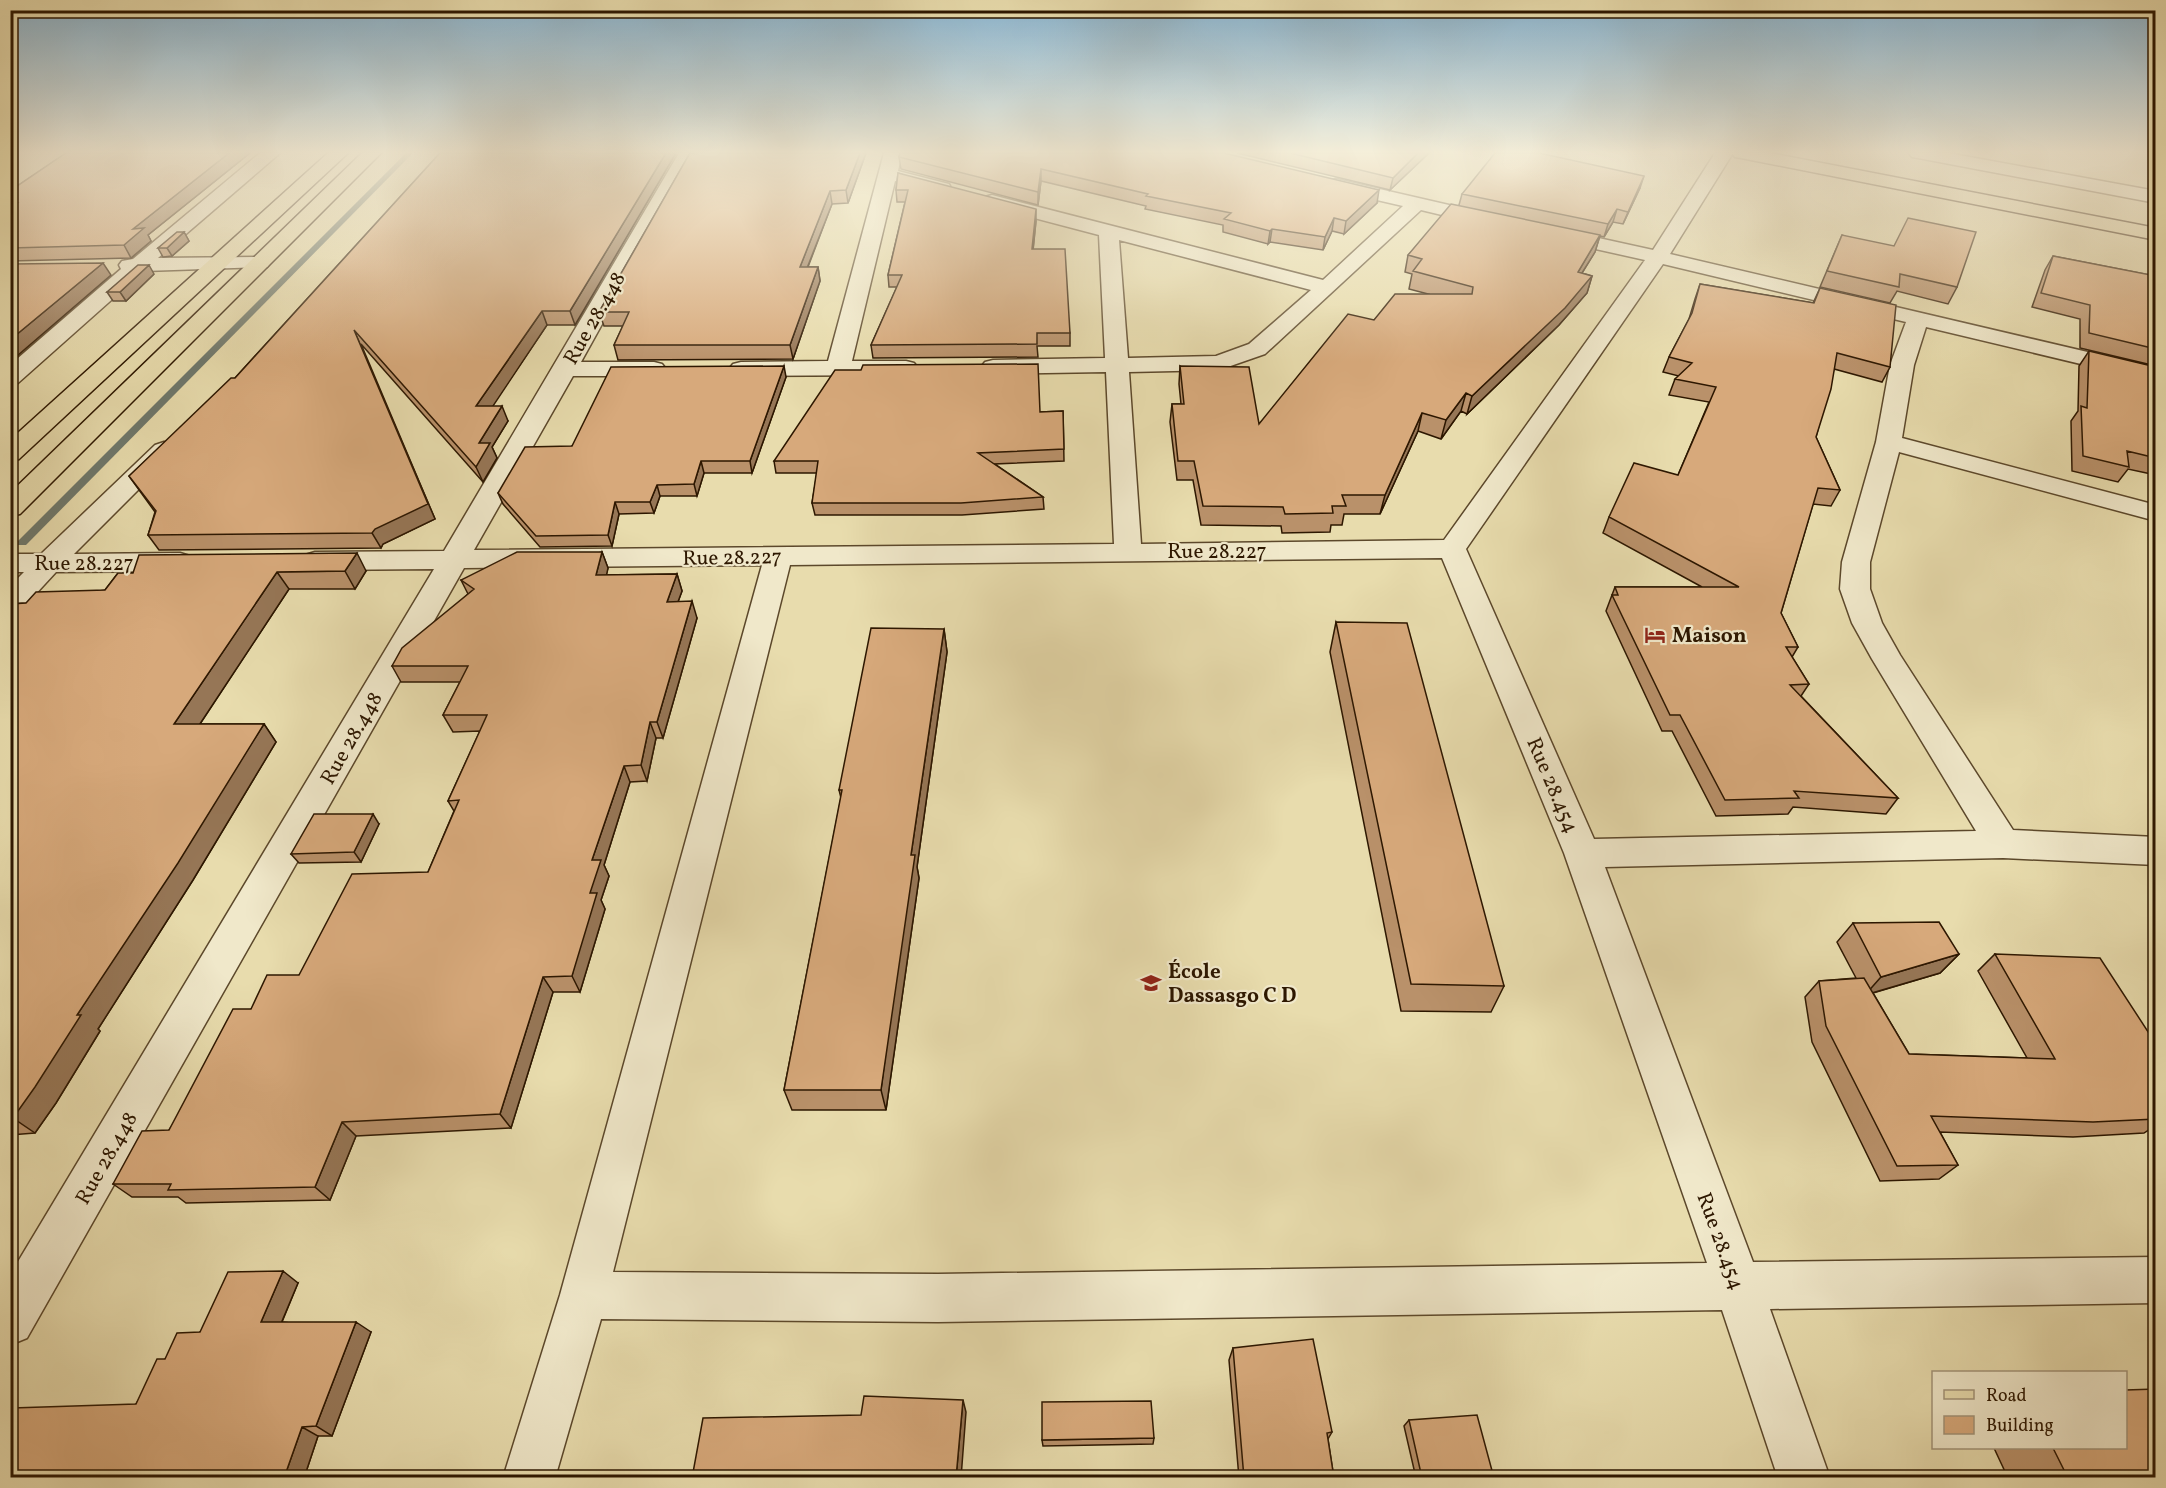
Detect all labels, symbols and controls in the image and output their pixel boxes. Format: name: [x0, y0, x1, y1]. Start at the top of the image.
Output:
street label: Rue 28.448: [557, 267, 634, 370]
street label: Rue 28.227: [1167, 538, 1267, 567]
street label: Rue 28.227: [682, 543, 782, 574]
street label: Rue 28.227: [34, 550, 134, 579]
place label: Maison: [1672, 622, 1747, 651]
hotel icon: Maison: [1643, 623, 1667, 647]
street label: Rue 28.448: [314, 687, 391, 790]
street label: Rue 28.454: [1518, 733, 1585, 838]
place label: École Dassasgo C D: [1168, 958, 1296, 1011]
school or university icon: École Dassasgo C D: [1139, 971, 1163, 995]
street label: Rue 28.448: [69, 1107, 146, 1210]
street label: Rue 28.454: [1689, 1189, 1751, 1294]
legend: [1932, 1371, 2127, 1449]
text: Road: [1986, 1384, 2027, 1409]
text: Building: [1986, 1414, 2054, 1439]

